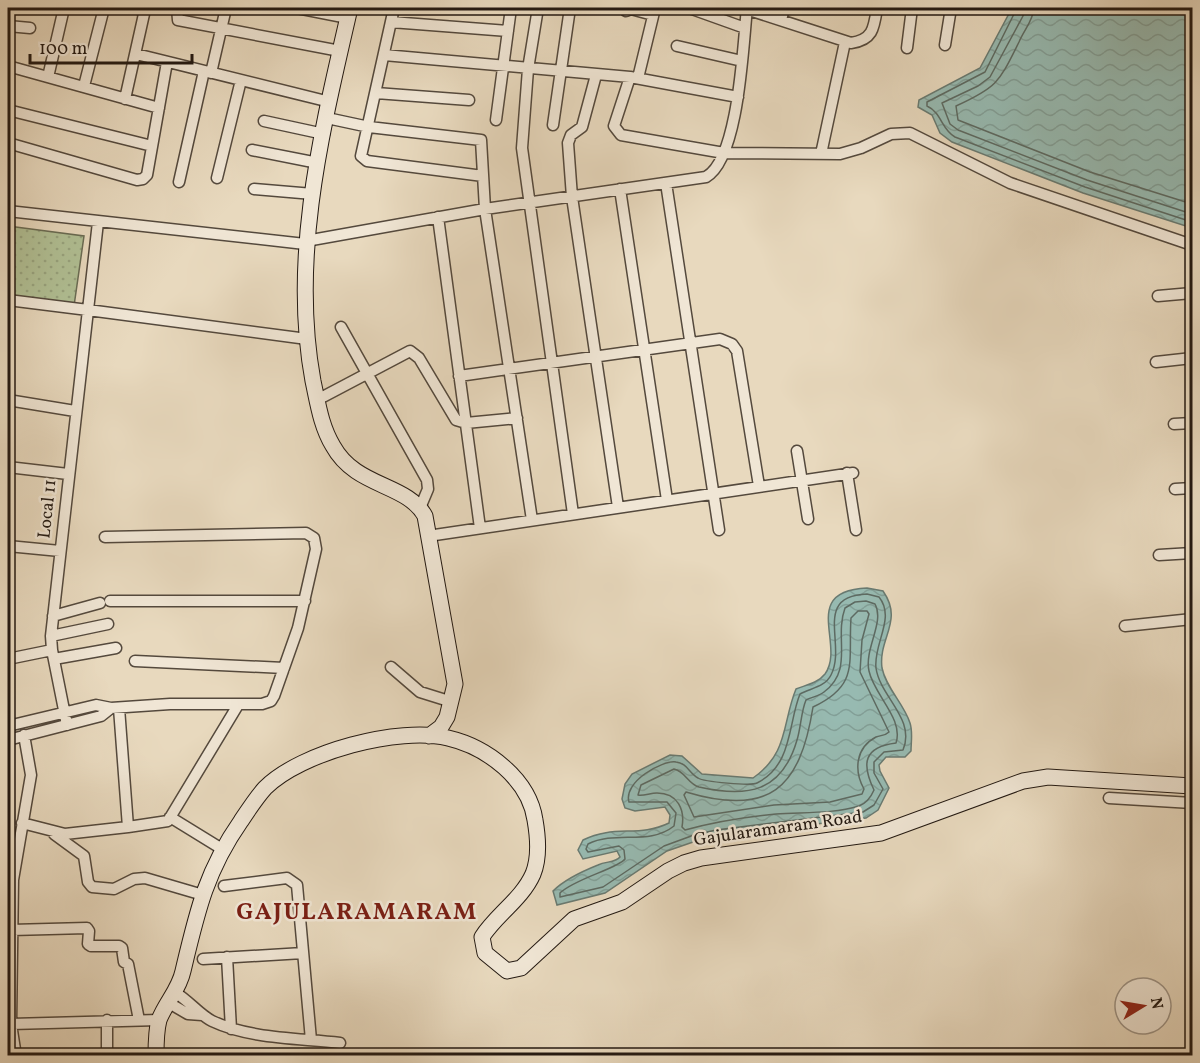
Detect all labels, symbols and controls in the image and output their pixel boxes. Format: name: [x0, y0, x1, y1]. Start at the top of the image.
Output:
scale bar: [30, 27, 192, 65]
text: 100 m: [39, 37, 88, 62]
street label: Local 11: [32, 478, 64, 540]
street label: Gajularamaram Road: [692, 805, 864, 853]
district label: GAJULARAMARAM: [236, 896, 478, 930]
north arrow: [1113, 976, 1173, 1036]
text: N: [1144, 996, 1168, 1012]

